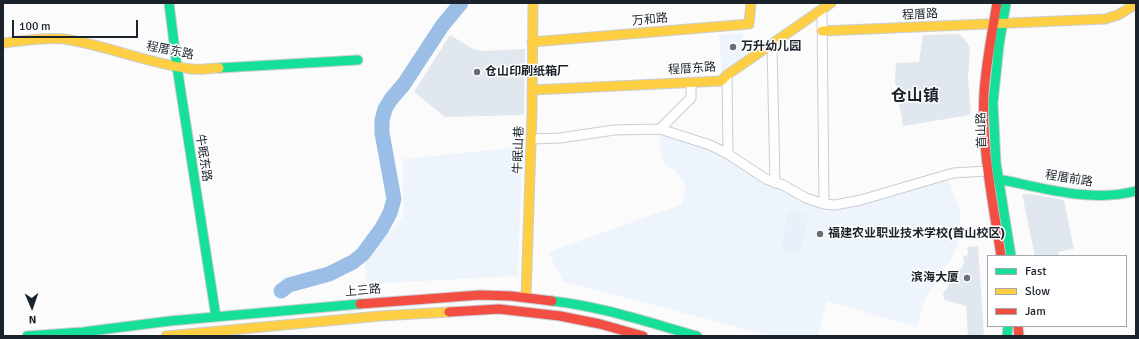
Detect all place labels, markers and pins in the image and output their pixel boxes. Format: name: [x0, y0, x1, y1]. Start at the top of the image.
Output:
place label: 万升幼儿园: [741, 40, 801, 54]
marker: 万升幼儿园: [728, 42, 738, 52]
place label: 仓山印刷纸箱厂: [485, 65, 569, 79]
marker: 仓山印刷纸箱厂: [472, 67, 482, 77]
place label: 福建农业职业技术学校(首山校区): [828, 227, 1005, 241]
marker: 福建农业职业技术学校(首山校区): [815, 229, 825, 239]
place label: 滨海大厦: [911, 271, 959, 285]
marker: 滨海大厦: [962, 273, 972, 283]

